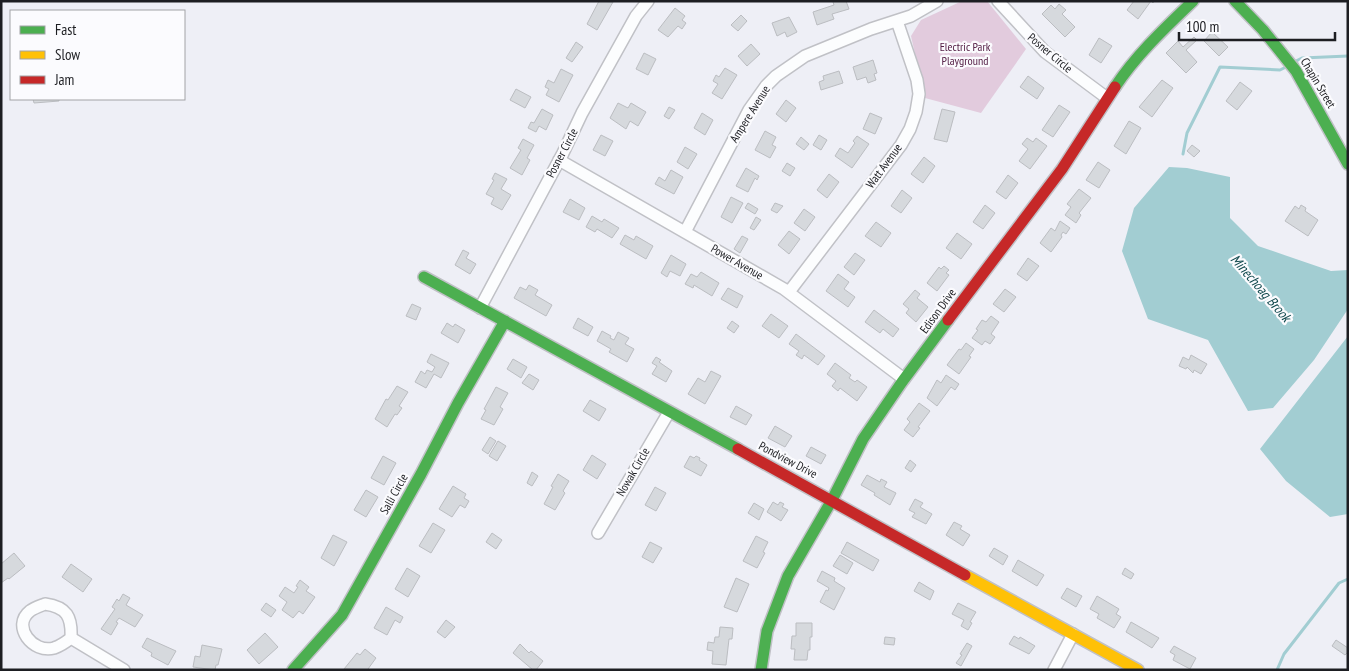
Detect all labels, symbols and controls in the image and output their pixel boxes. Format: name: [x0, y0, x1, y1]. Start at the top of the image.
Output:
legend: [10, 10, 185, 100]
scale bar: [1179, 10, 1335, 42]
text: 100 m: [1186, 17, 1219, 36]
text: Fast: [55, 20, 76, 39]
street label: Posner Circle: [1025, 30, 1076, 76]
park label: Electric Park Playground: [940, 39, 991, 68]
text: Slow: [55, 45, 80, 64]
street label: Chapin Street: [1298, 55, 1340, 111]
text: Jam: [54, 70, 74, 89]
street label: Ampere Avenue: [726, 82, 773, 145]
street label: Posner Circle: [542, 125, 581, 180]
street label: Watt Avenue: [862, 140, 905, 191]
street label: Power Avenue: [708, 241, 766, 283]
water label: Minechoag Brook: [1227, 251, 1296, 327]
street label: Edison Drive: [916, 285, 959, 336]
street label: Pondview Drive: [756, 438, 820, 481]
street label: Nowak Circle: [613, 445, 653, 499]
street label: Salli Circle: [376, 471, 411, 517]

